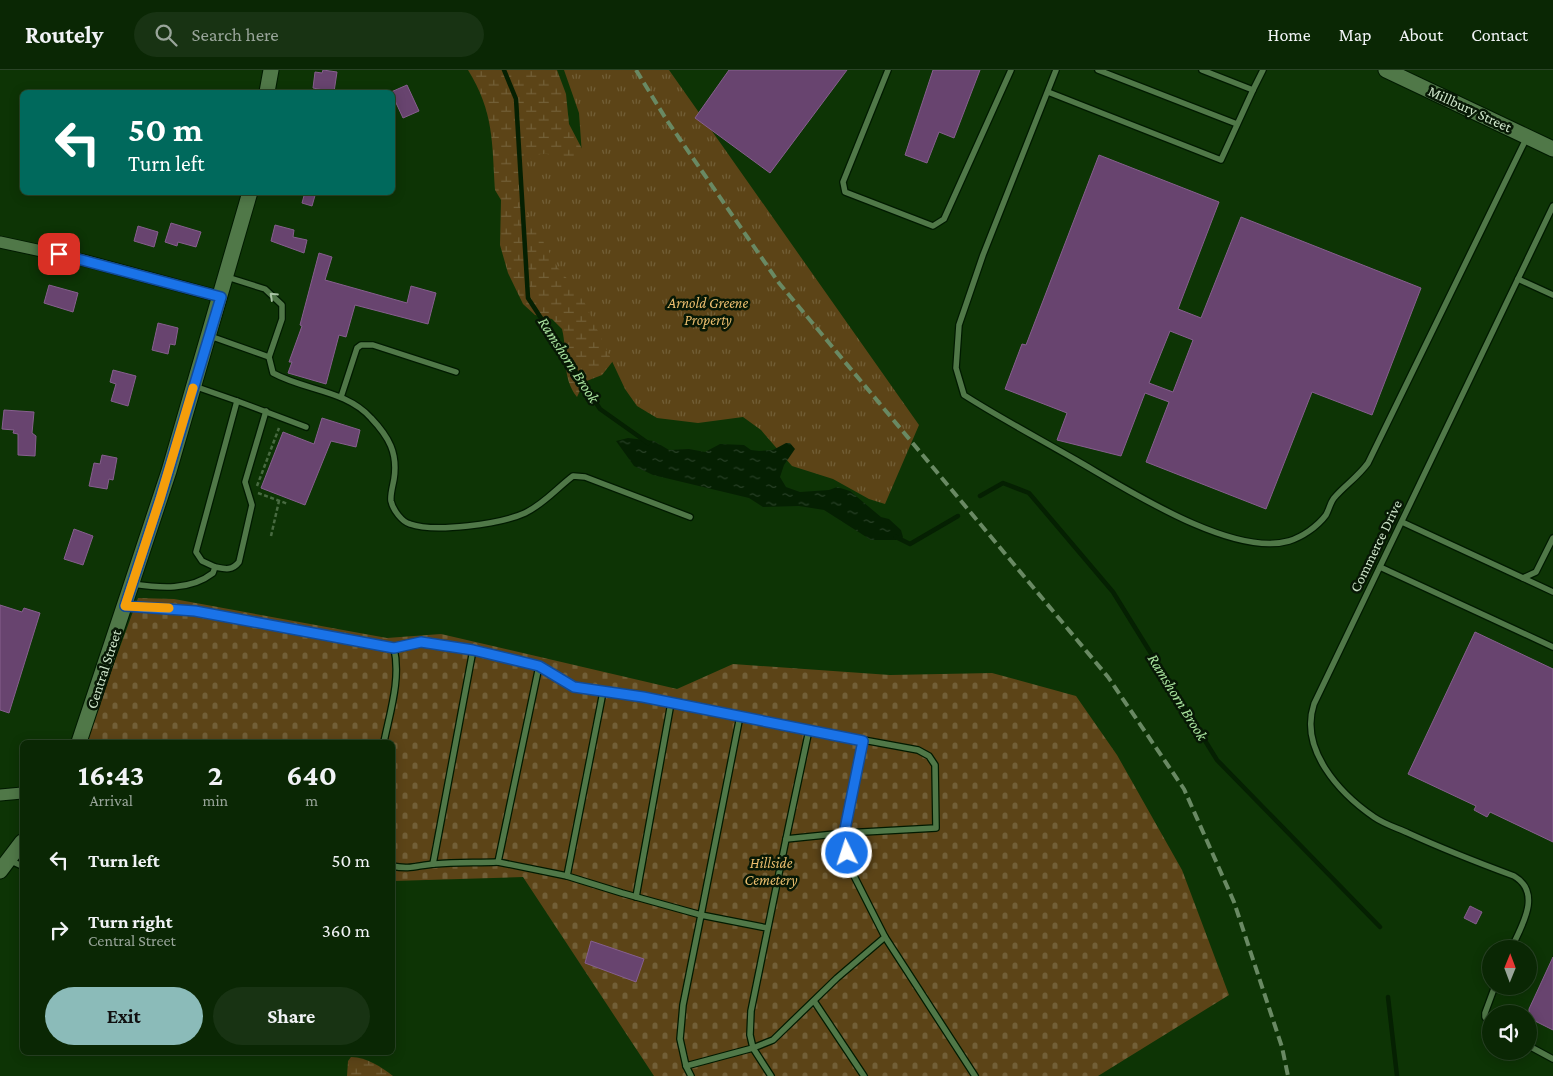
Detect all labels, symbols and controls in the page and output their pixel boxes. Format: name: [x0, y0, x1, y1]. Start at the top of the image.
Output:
search box: [134, 12, 484, 57]
text: Routely: [25, 21, 104, 48]
icon: search: [152, 21, 180, 49]
text: Search here: [192, 24, 279, 45]
text: Home: [1268, 25, 1311, 45]
text: Map: [1339, 25, 1371, 45]
text: About: [1399, 25, 1443, 45]
text: Contact: [1471, 25, 1528, 45]
street label: Millbury Street: [1425, 83, 1515, 137]
icon: left: [45, 110, 110, 175]
text: 50 m: [128, 110, 203, 149]
text: Turn left: [128, 151, 205, 176]
pin: [38, 233, 80, 275]
icon: arrive: [45, 240, 73, 268]
one-way arrow: [270, 293, 279, 302]
park label: Arnold Greene Property: [667, 295, 748, 329]
water label: Ramshorn Brook: [535, 314, 604, 407]
street label: Commerce Drive: [1347, 497, 1405, 594]
street label: Central Street: [84, 626, 125, 711]
water label: Ramshorn Brook: [1145, 651, 1212, 744]
text: 16:43: [78, 758, 145, 791]
text: 2: [208, 758, 223, 791]
text: 640: [286, 758, 337, 791]
text: Arrival: [89, 792, 133, 809]
text: min: [203, 792, 228, 809]
text: m: [305, 792, 318, 809]
position arrow: [820, 826, 872, 878]
icon: left: [45, 846, 73, 874]
text: Turn left: [88, 850, 160, 871]
text: 50 m: [331, 850, 370, 871]
park label: Hillside Cemetery: [744, 855, 798, 889]
text: Turn right: [88, 911, 173, 932]
icon: right: [45, 916, 73, 944]
text: 360 m: [322, 920, 370, 941]
text: Central Street: [88, 932, 176, 949]
north arrow: [1482, 940, 1538, 995]
map controls: [1482, 940, 1537, 1060]
button: Exit: [45, 987, 203, 1045]
button: Share: [213, 987, 370, 1045]
button: sound: [1482, 1005, 1537, 1060]

